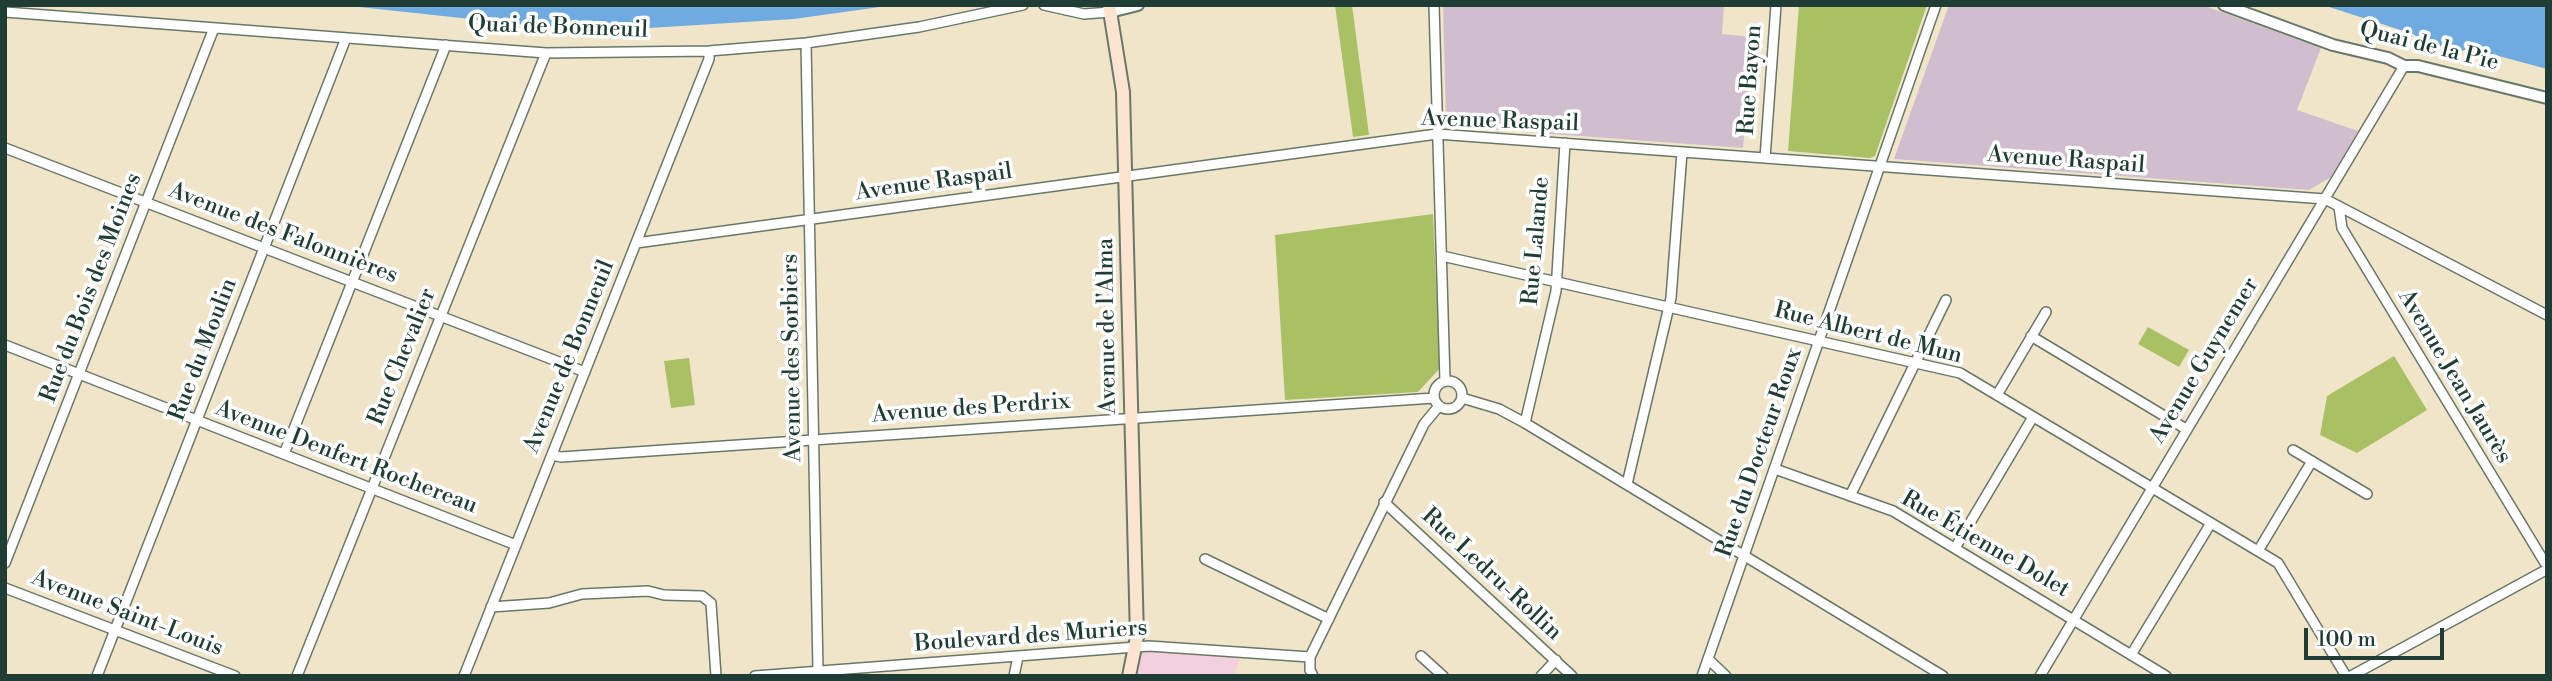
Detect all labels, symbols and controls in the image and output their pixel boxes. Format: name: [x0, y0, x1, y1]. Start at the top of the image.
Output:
street label: Quai de Bonneuil: [468, 11, 648, 45]
street label: Quai de la Pie: [2356, 16, 2502, 78]
street label: Rue Bayon: [1733, 24, 1769, 136]
street label: Avenue Raspail: [1421, 105, 1579, 139]
street label: Avenue Raspail: [1986, 142, 2146, 180]
street label: Avenue Raspail: [854, 158, 1014, 208]
street label: Rue du Bois des Moines: [35, 169, 149, 407]
street label: Rue Lalande: [1518, 176, 1556, 306]
street label: Avenue des Falonnières: [165, 178, 401, 290]
street label: Avenue de l'Alma: [1093, 238, 1123, 414]
street label: Avenue des Sorbiers: [777, 254, 809, 462]
street label: Avenue de Bonneuil: [519, 257, 621, 457]
street label: Avenue Guynemer: [2145, 273, 2265, 449]
street label: Rue du Moulin: [164, 275, 244, 425]
street label: Rue Chevalier: [363, 284, 443, 430]
street label: Avenue Jean Jaurès: [2391, 285, 2517, 469]
street label: Rue Albert de Mun: [1771, 297, 1965, 371]
street label: Rue du Docteur Roux: [1711, 345, 1809, 561]
street label: Avenue des Perdrix: [871, 388, 1071, 430]
street label: Avenue Denfert Rochereau: [211, 395, 481, 521]
street label: Rue Étienne Dolet: [1896, 486, 2074, 604]
street label: Rue Ledru-Rollin: [1415, 503, 1567, 647]
street label: Avenue Saint-Louis: [27, 565, 227, 663]
scale bar: [2307, 614, 2447, 658]
street label: Boulevard des Muriers: [914, 615, 1148, 659]
text: 100 m: [2317, 627, 2376, 653]

